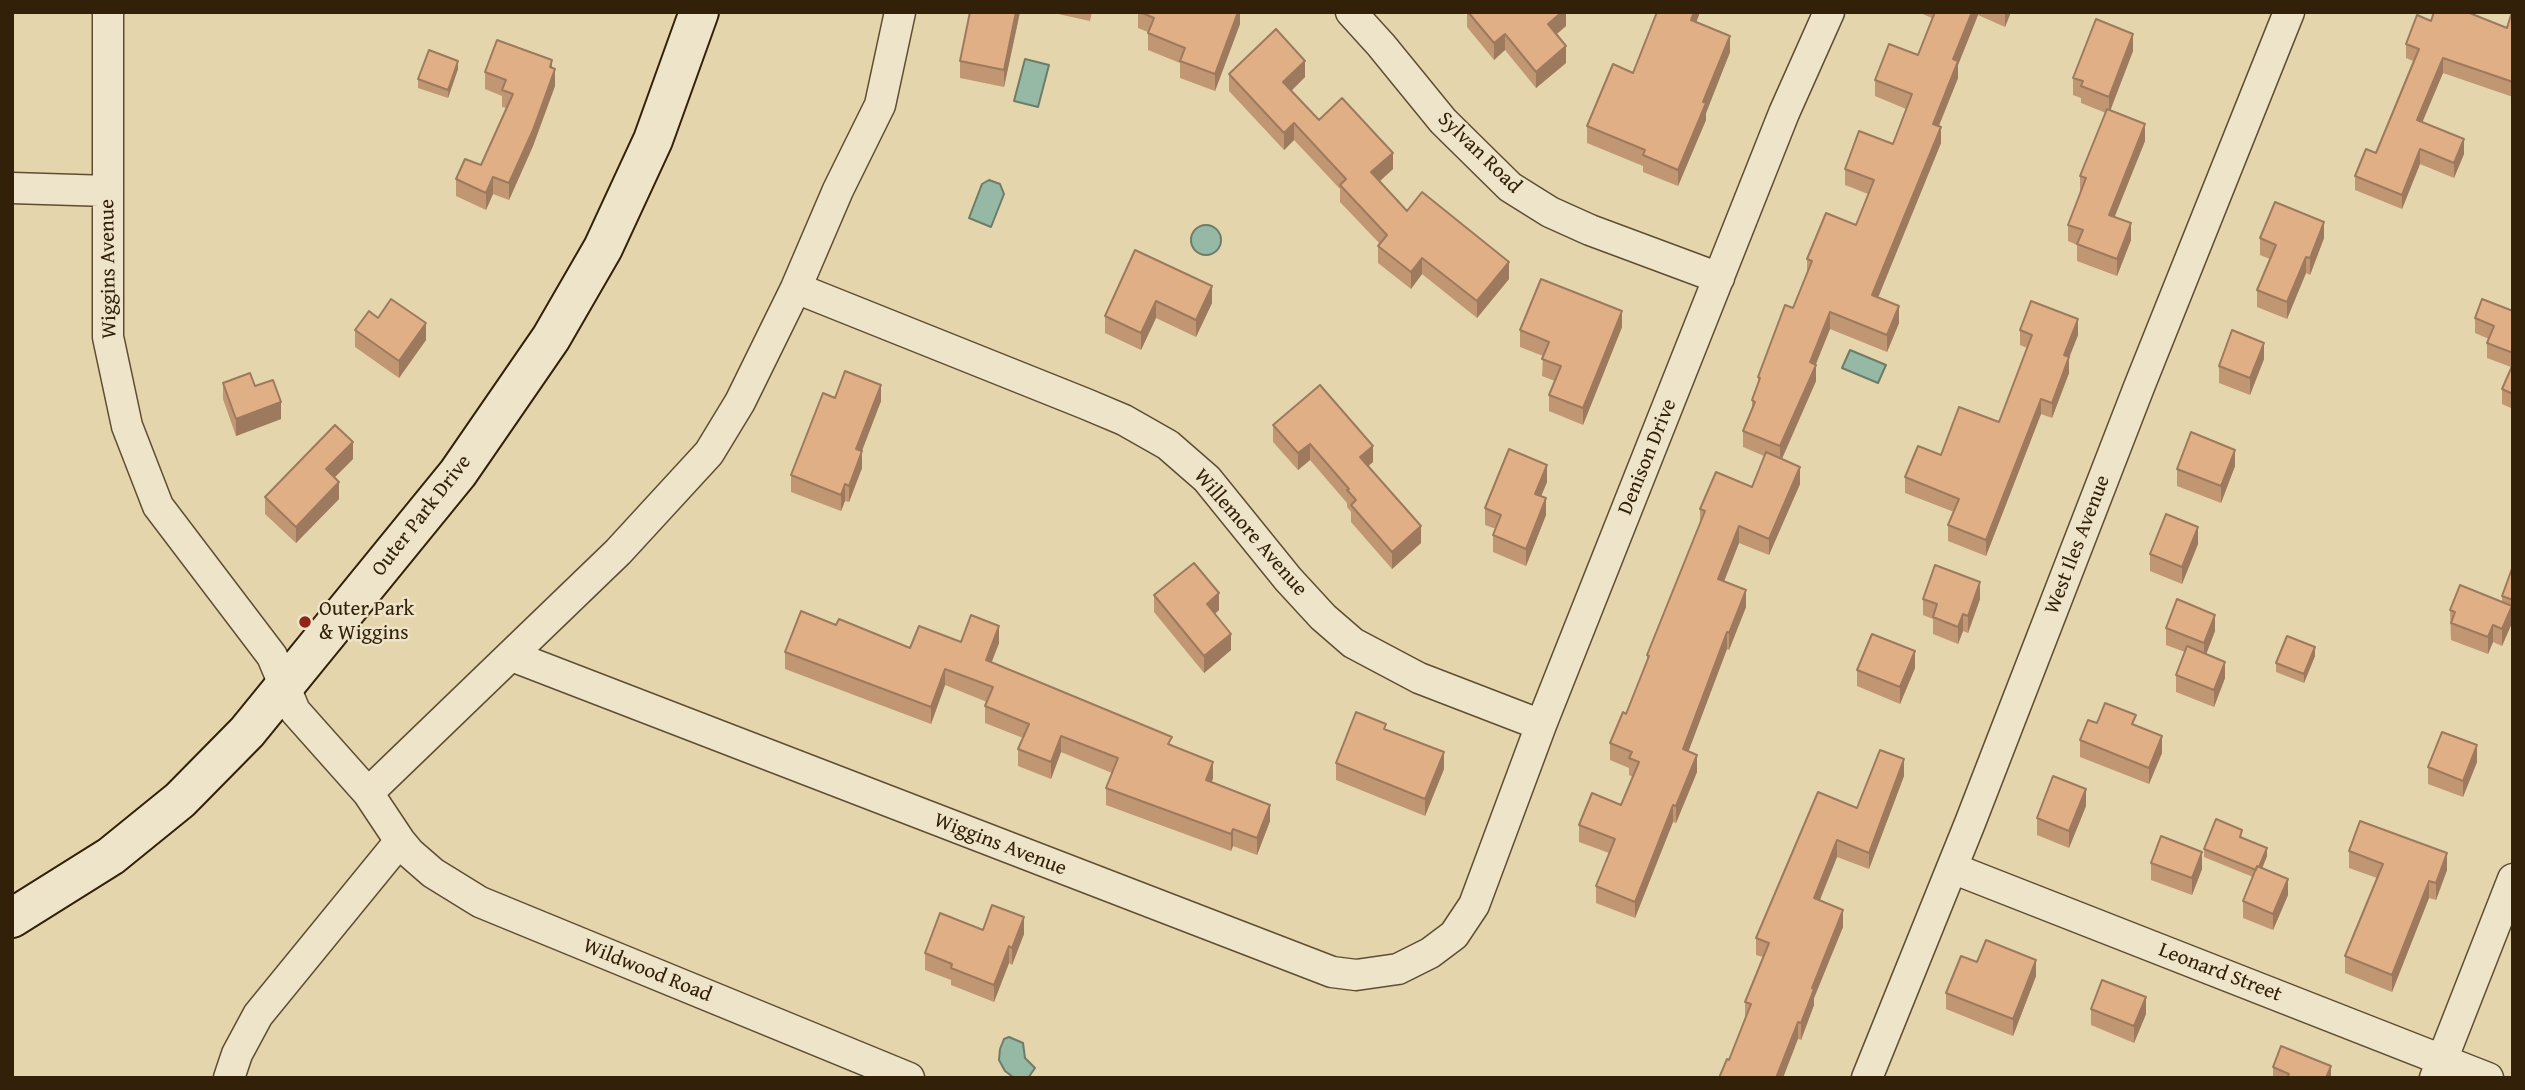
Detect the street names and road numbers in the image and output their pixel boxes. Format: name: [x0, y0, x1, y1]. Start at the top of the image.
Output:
street label: Sylvan Road: [1432, 107, 1526, 199]
street label: Wiggins Avenue: [95, 199, 123, 339]
street label: Denison Drive: [1613, 395, 1683, 519]
street label: Outer Park Drive: [367, 450, 477, 582]
street label: Willemore Avenue: [1188, 464, 1312, 602]
street label: West Iles Avenue: [2040, 472, 2116, 618]
street label: Wiggins Avenue: [930, 808, 1070, 882]
street label: Wildwood Road: [579, 934, 715, 1008]
street label: Leonard Street: [2155, 938, 2285, 1008]

